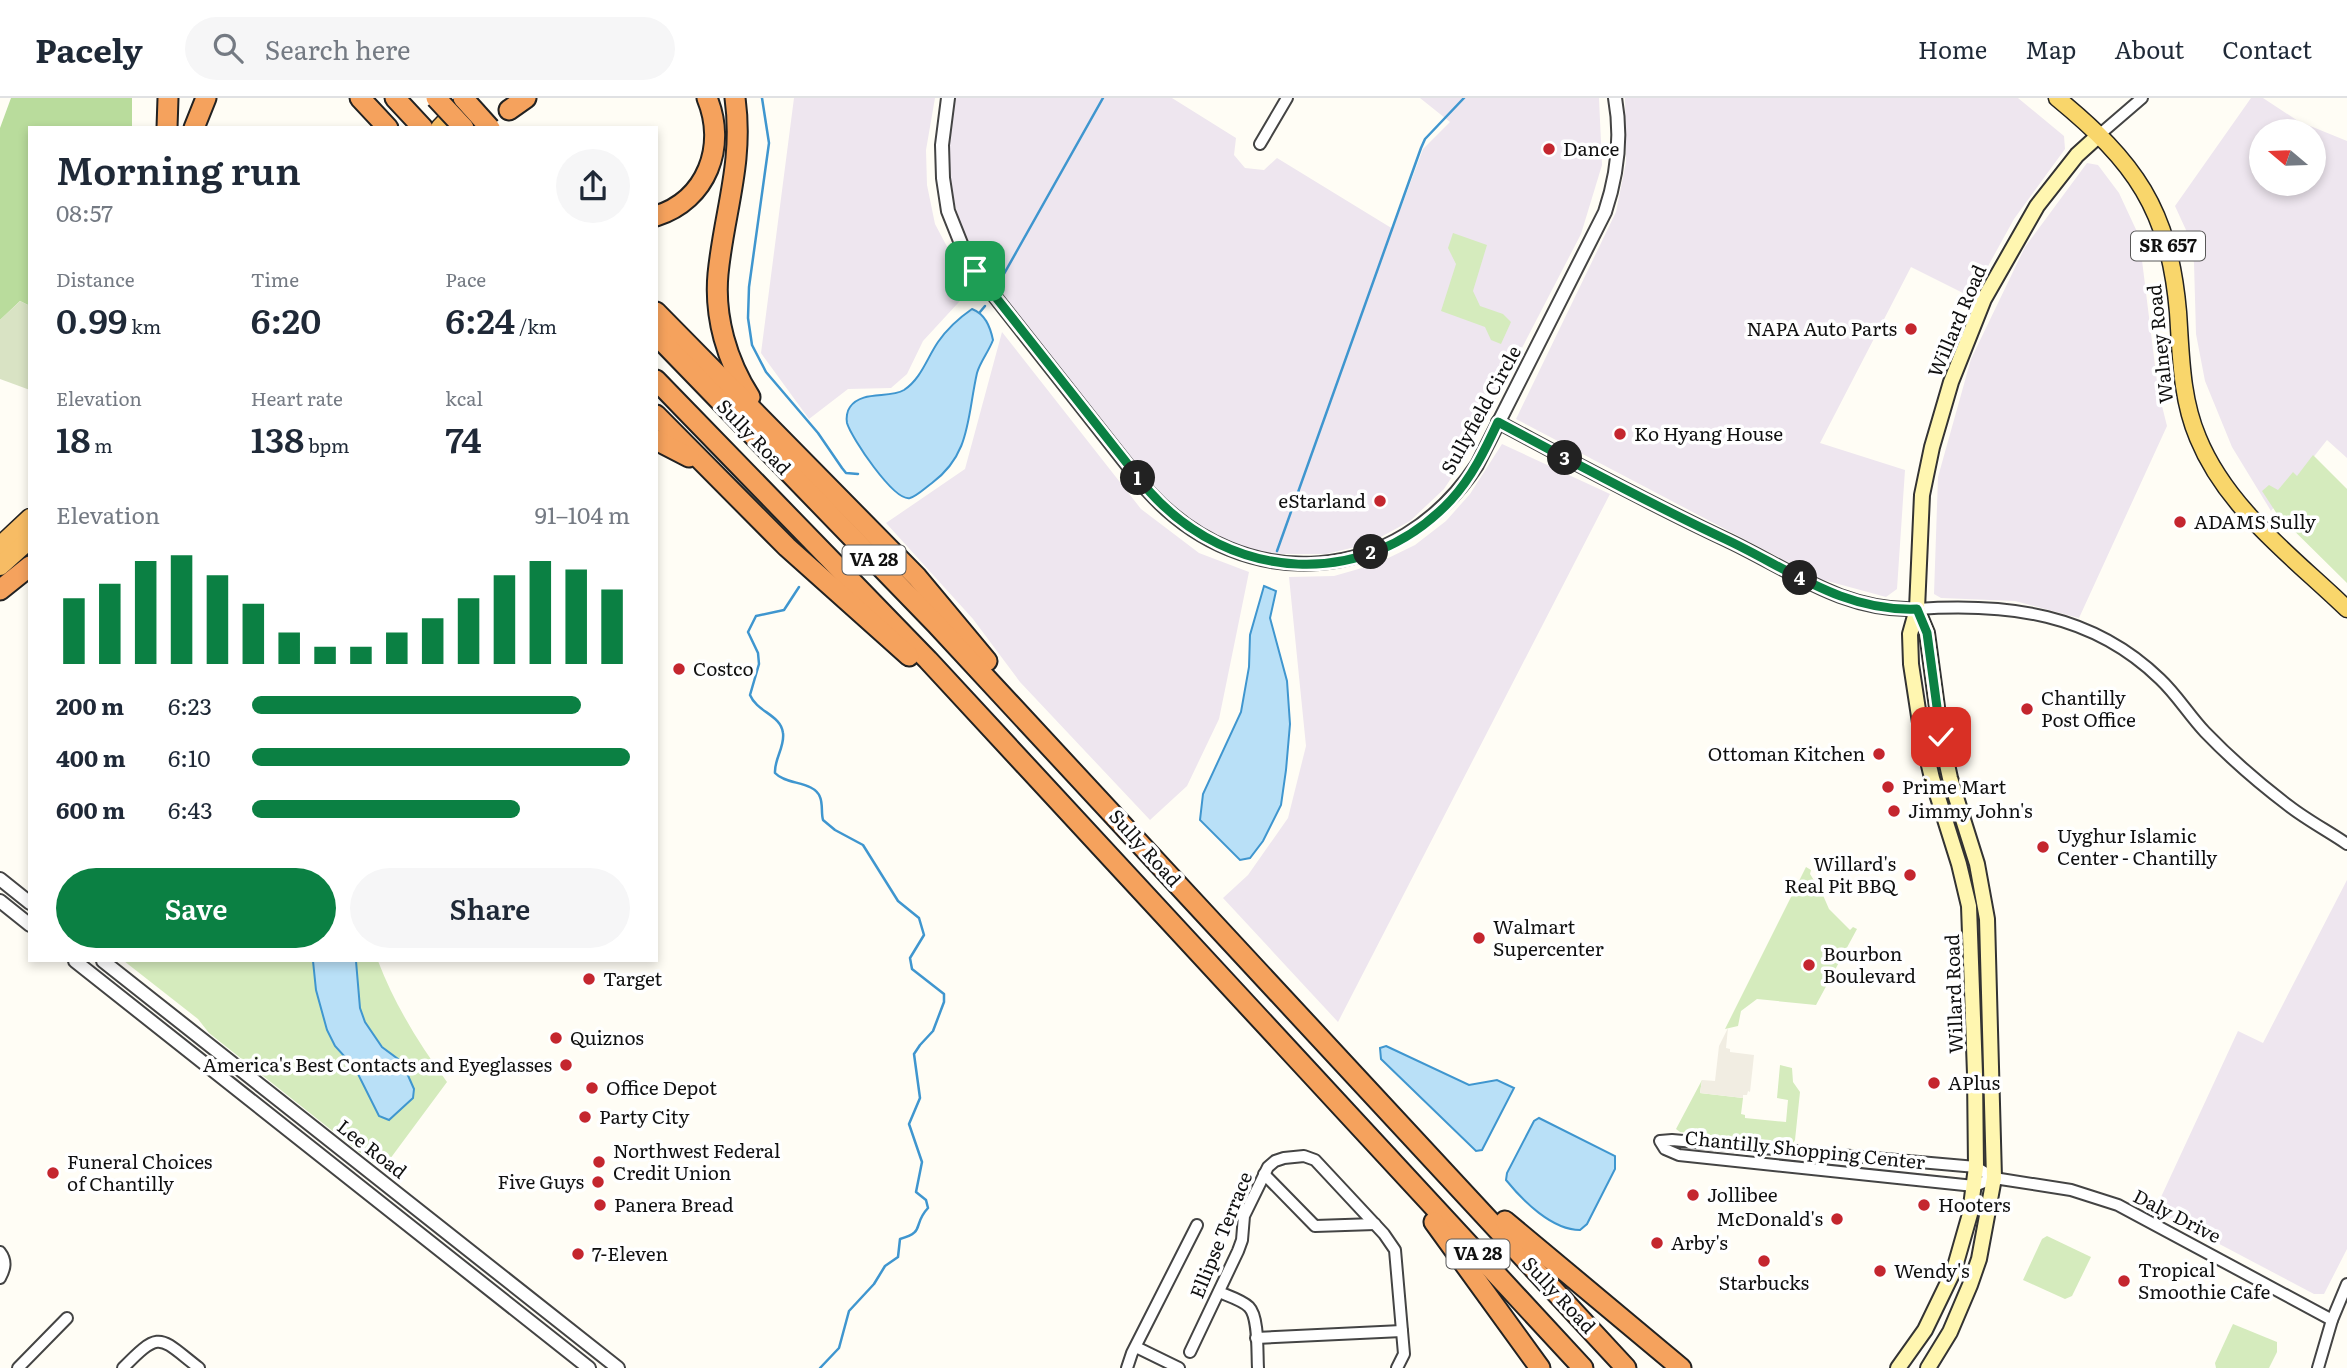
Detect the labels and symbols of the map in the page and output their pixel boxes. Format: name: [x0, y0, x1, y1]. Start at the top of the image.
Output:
north arrow: [2249, 119, 2326, 196]
place label: Dance: [1563, 134, 1619, 162]
marker: Dance: [1541, 141, 1557, 157]
road number: SR 657: [2131, 232, 2205, 260]
pin: [945, 241, 1005, 301]
street label: Willard Road: [1920, 260, 1993, 381]
street label: Walney Road: [2139, 283, 2179, 405]
place label: NAPA Auto Parts: [1747, 314, 1897, 342]
marker: NAPA Auto Parts: [1903, 321, 1919, 337]
street label: Sullyfield Circle: [1433, 340, 1527, 479]
street label: Sully Road: [711, 392, 798, 481]
place label: Ko Hyang House: [1634, 419, 1783, 447]
marker: Ko Hyang House: [1612, 426, 1628, 442]
pin: 3: [1548, 440, 1582, 476]
pin: 1: [1120, 460, 1156, 496]
place label: eStarland: [1278, 486, 1366, 514]
marker: eStarland: [1372, 493, 1388, 509]
place label: ADAMS Sully: [2194, 507, 2316, 535]
marker: ADAMS Sully: [2172, 514, 2188, 530]
pin: 2: [1354, 534, 1388, 570]
road number: VA 28: [842, 546, 906, 574]
pin: 4: [1783, 560, 1818, 596]
place label: Costco: [693, 654, 754, 682]
marker: Costco: [671, 661, 687, 677]
place label: Chantilly Post Office: [2041, 683, 2136, 733]
marker: Chantilly Post Office: [2019, 701, 2035, 717]
pin: [1911, 707, 1971, 767]
place label: Ottoman Kitchen: [1708, 739, 1865, 767]
marker: Ottoman Kitchen: [1871, 746, 1887, 762]
place label: Prime Mart: [1902, 772, 2006, 800]
marker: Prime Mart: [1880, 779, 1896, 795]
place label: Jimmy John's: [1908, 796, 2033, 824]
street label: Sully Road: [1103, 802, 1189, 893]
marker: Jimmy John's: [1886, 803, 1902, 819]
place label: Uyghur Islamic Center - Chantilly: [2057, 821, 2217, 871]
marker: Uyghur Islamic Center - Chantilly: [2035, 839, 2051, 855]
place label: Willard's Real Pit BBQ: [1784, 849, 1899, 899]
marker: Willard's Real Pit BBQ: [1902, 867, 1918, 883]
place label: Walmart Supercenter: [1493, 912, 1604, 962]
marker: Walmart Supercenter: [1471, 930, 1487, 946]
street label: Willard Road: [1937, 933, 1969, 1054]
place label: Bourbon Boulevard: [1823, 939, 1916, 989]
marker: Bourbon Boulevard: [1801, 957, 1817, 973]
place label: Target: [603, 964, 663, 992]
marker: Target: [581, 971, 597, 987]
place label: Quiznos: [570, 1023, 644, 1051]
marker: Quiznos: [548, 1030, 564, 1046]
place label: America's Best Contacts and Eyeglasses: [203, 1050, 552, 1078]
marker: America's Best Contacts and Eyeglasses: [558, 1057, 574, 1073]
place label: APlus: [1948, 1068, 2001, 1096]
place label: Office Depot: [606, 1073, 717, 1101]
marker: APlus: [1926, 1075, 1942, 1091]
marker: Office Depot: [584, 1080, 600, 1096]
place label: Party City: [599, 1102, 689, 1130]
marker: Party City: [577, 1109, 593, 1125]
street label: Lee Road: [332, 1112, 414, 1185]
street label: Chantilly Shopping Center: [1684, 1122, 1926, 1176]
place label: Northwest Federal Credit Union: [613, 1136, 780, 1186]
place label: Funeral Choices of Chantilly: [67, 1147, 213, 1197]
marker: Northwest Federal Credit Union: [591, 1154, 607, 1170]
marker: Funeral Choices of Chantilly: [45, 1165, 61, 1181]
place label: Five Guys: [497, 1167, 584, 1195]
street label: Ellipse Terrace: [1182, 1167, 1258, 1302]
marker: Five Guys: [590, 1174, 606, 1190]
place label: Jollibee: [1707, 1180, 1778, 1208]
street label: Daly Drive: [2129, 1181, 2226, 1249]
marker: Jollibee: [1685, 1187, 1701, 1203]
place label: Panera Bread: [614, 1190, 734, 1218]
place label: Hooters: [1938, 1190, 2011, 1218]
marker: Panera Bread: [592, 1197, 608, 1213]
marker: Hooters: [1916, 1197, 1932, 1213]
place label: McDonald's: [1716, 1204, 1823, 1232]
marker: McDonald's: [1829, 1211, 1845, 1227]
place label: Arby's: [1671, 1228, 1728, 1256]
marker: Arby's: [1649, 1235, 1665, 1251]
place label: 7-Eleven: [592, 1239, 668, 1267]
road number: VA 28: [1446, 1240, 1510, 1268]
marker: 7-Eleven: [570, 1246, 586, 1262]
street label: Sully Road: [1517, 1250, 1603, 1339]
marker: Starbucks: [1756, 1253, 1772, 1269]
place label: Tropical Smoothie Cafe: [2138, 1255, 2270, 1305]
place label: Wendy's: [1894, 1256, 1970, 1284]
marker: Wendy's: [1872, 1263, 1888, 1279]
place label: Starbucks: [1719, 1268, 1810, 1296]
marker: Tropical Smoothie Cafe: [2116, 1273, 2132, 1289]

